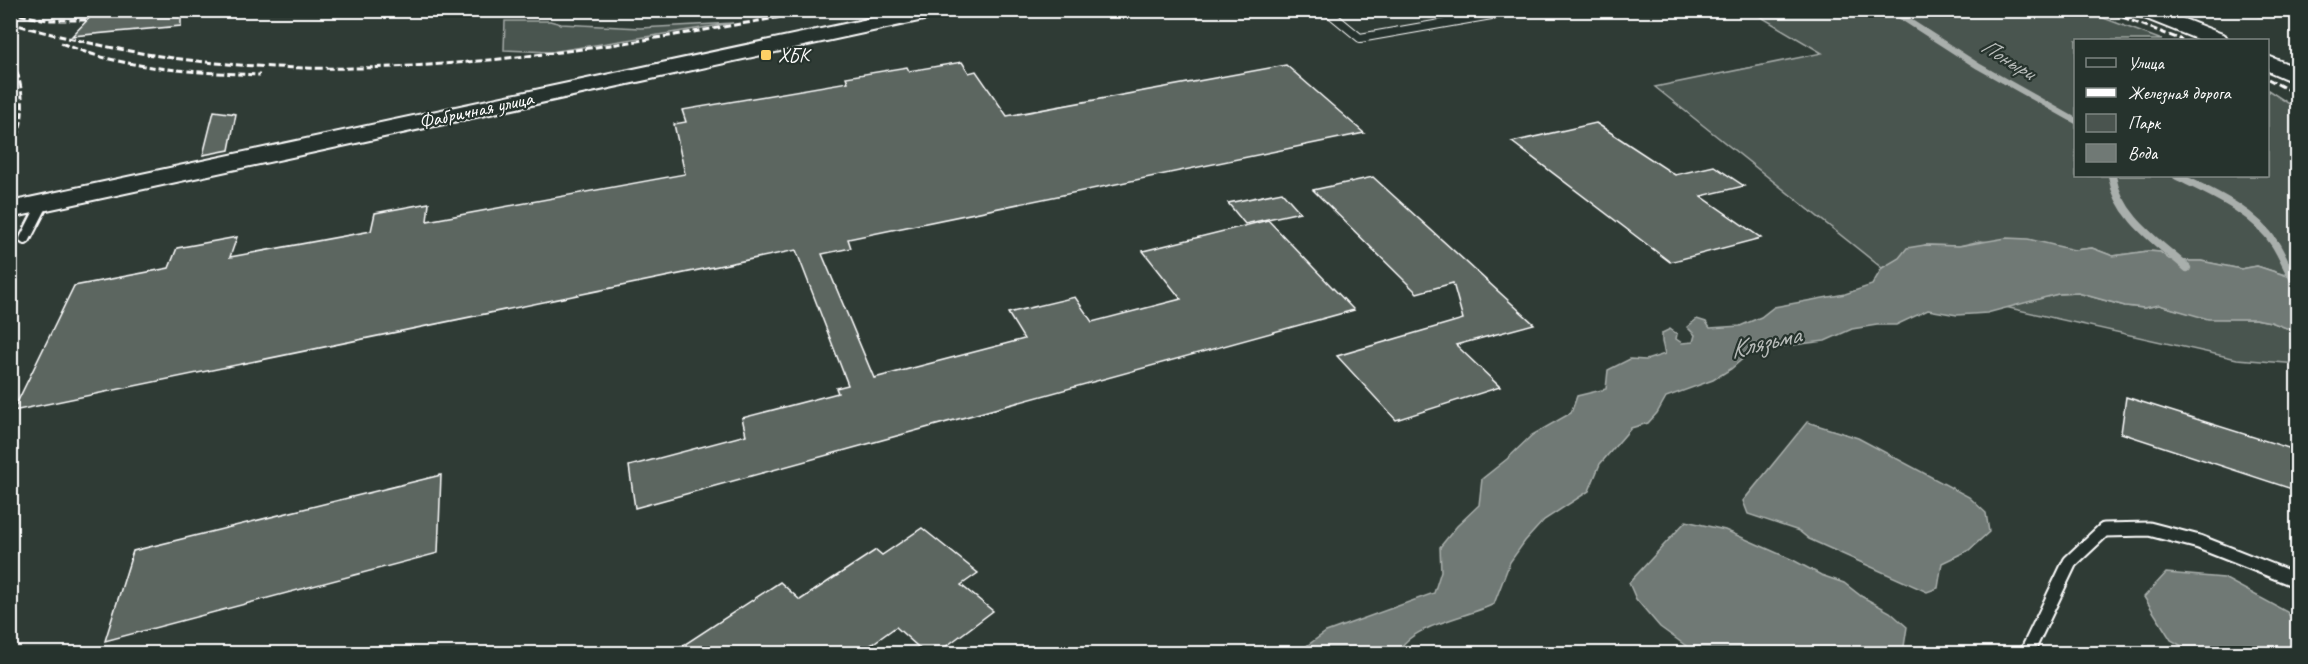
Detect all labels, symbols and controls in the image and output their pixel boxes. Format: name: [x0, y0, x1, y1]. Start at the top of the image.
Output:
water label: Поныри: [1976, 32, 2043, 88]
legend: [2074, 39, 2269, 177]
place label: ХБК: [778, 43, 812, 68]
marker: ХБК: [759, 48, 773, 62]
text: Улица: [2128, 52, 2165, 74]
text: Железная дорога: [2128, 82, 2232, 105]
street label: Фабричная улица: [417, 85, 537, 134]
text: Парк: [2128, 112, 2162, 134]
text: Вода: [2128, 142, 2159, 164]
water label: Клязьма: [1727, 317, 1806, 366]

